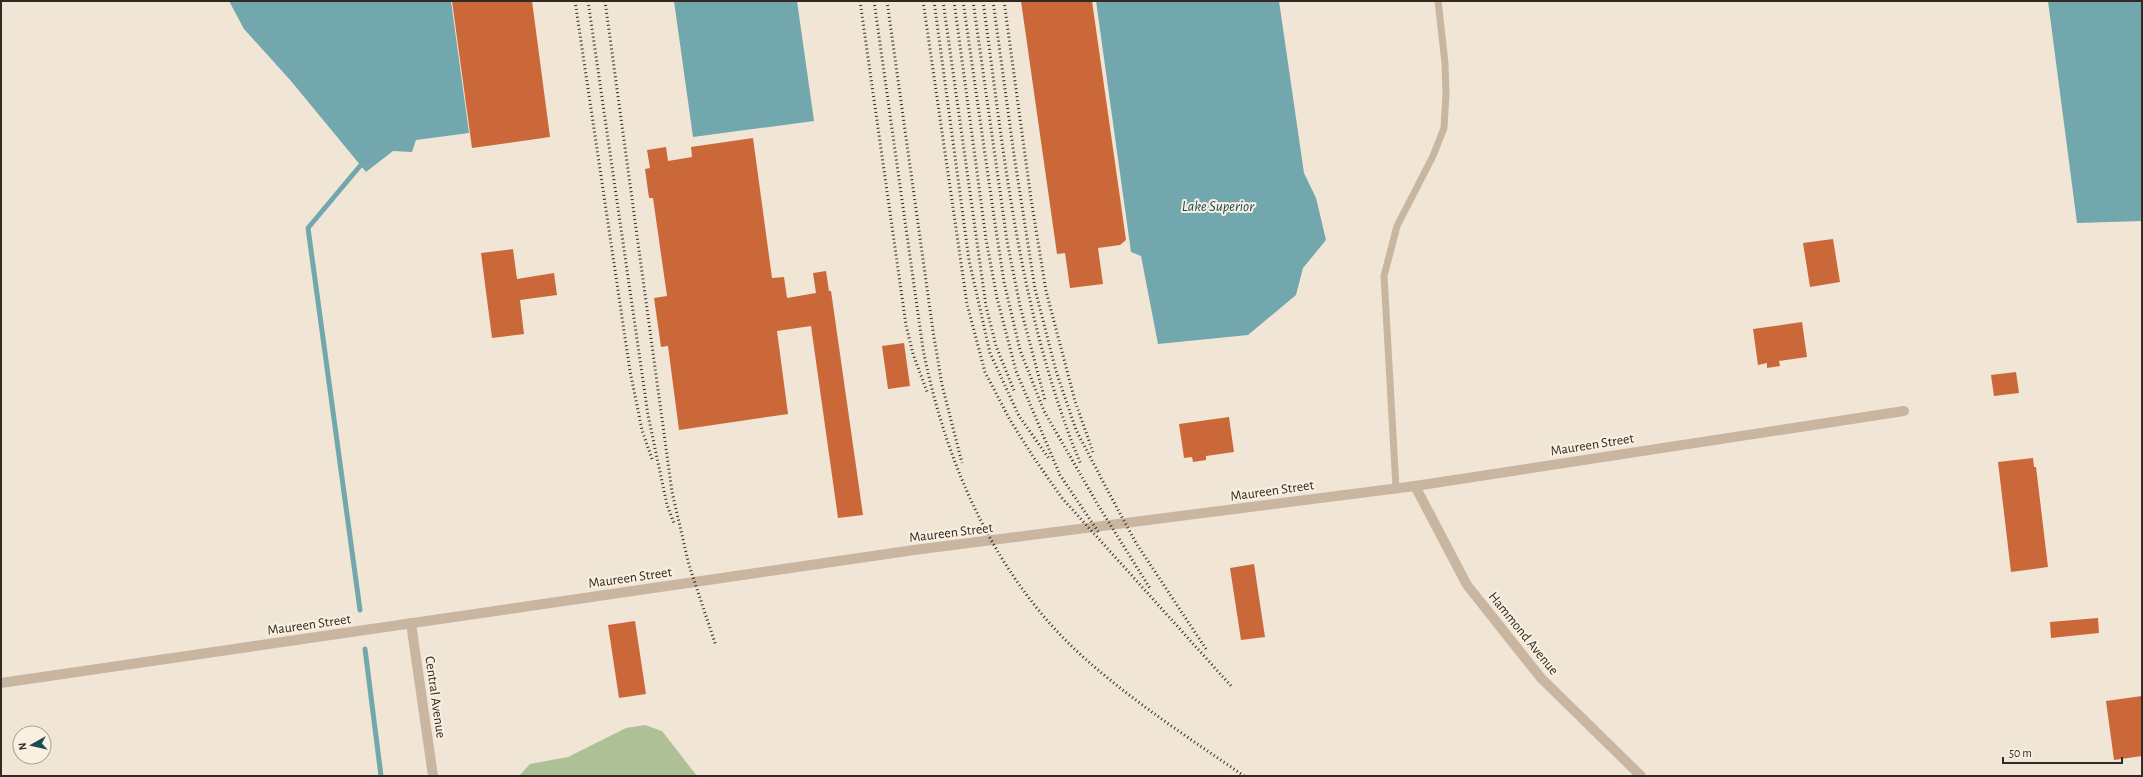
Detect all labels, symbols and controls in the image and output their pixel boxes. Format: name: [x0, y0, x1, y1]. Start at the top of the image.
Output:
water label: Lake Superior: [1182, 199, 1255, 214]
street label: Maureen Street: [1549, 431, 1635, 458]
street label: Maureen Street: [1229, 478, 1315, 504]
street label: Maureen Street: [908, 521, 994, 545]
street label: Maureen Street: [587, 565, 673, 591]
street label: Hammond Avenue: [1486, 590, 1561, 678]
street label: Maureen Street: [266, 612, 352, 638]
street label: Central Avenue: [422, 655, 448, 739]
north arrow: [12, 725, 52, 765]
scale bar: [2003, 739, 2122, 765]
text: N: [17, 742, 29, 751]
text: 50 m: [2009, 747, 2032, 759]

